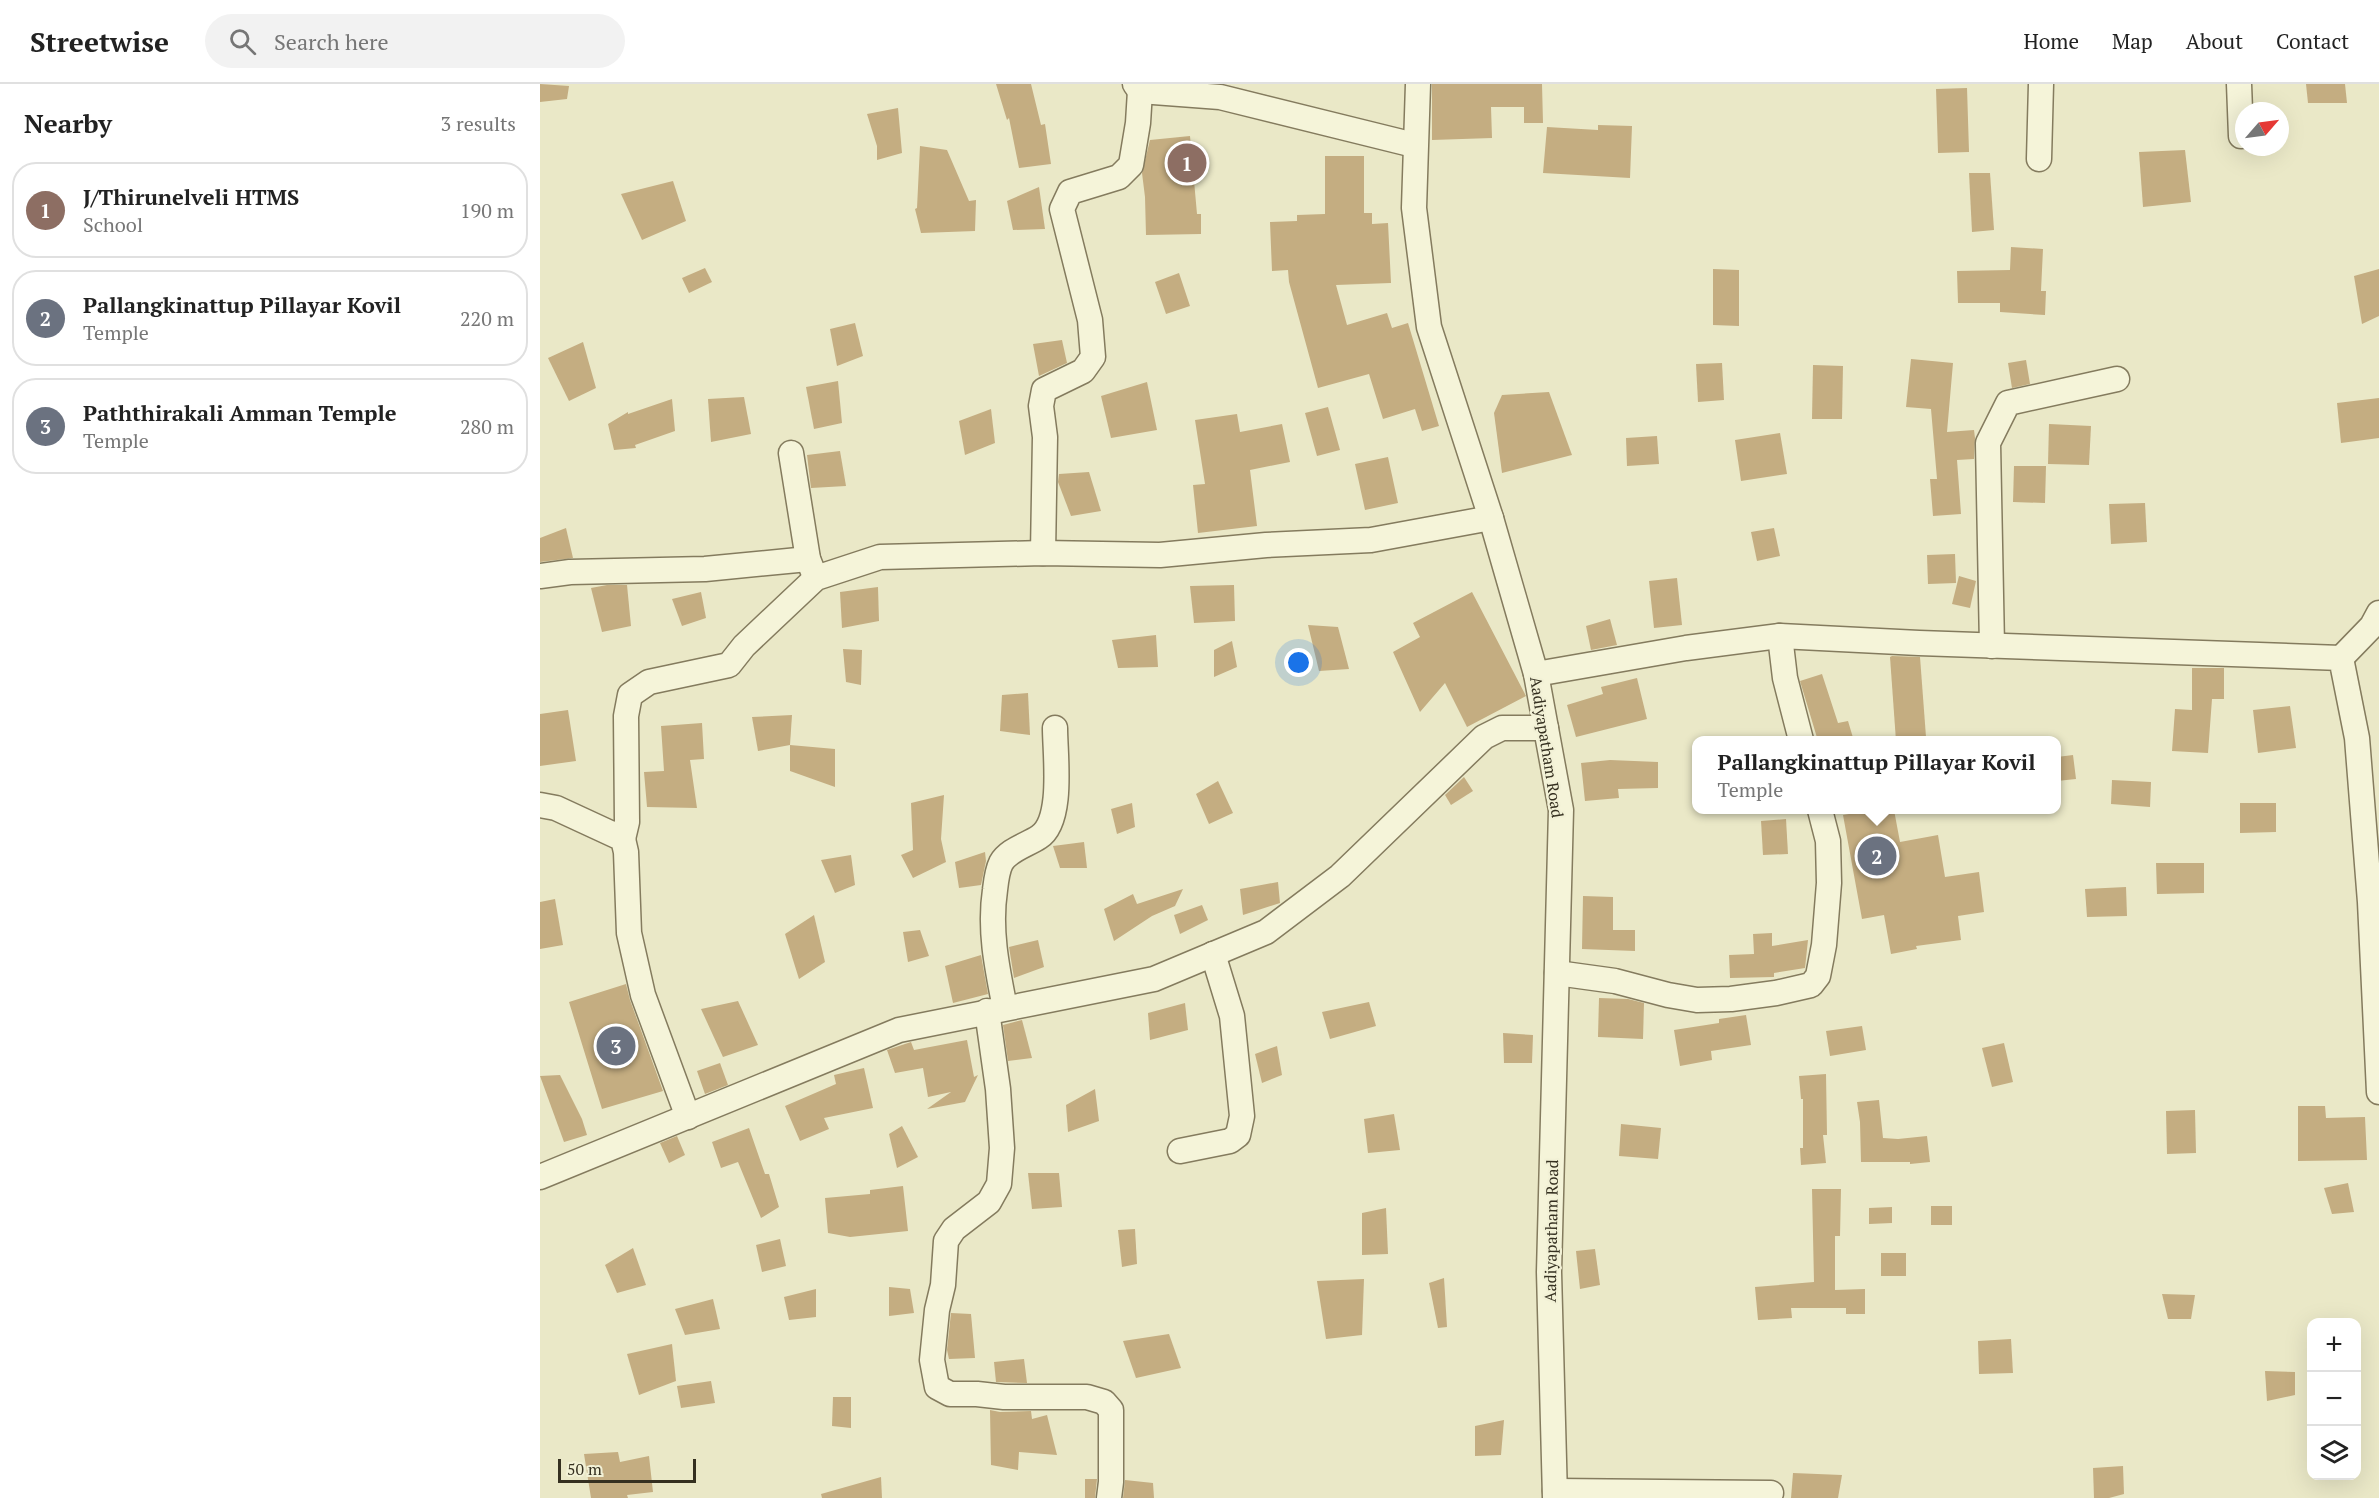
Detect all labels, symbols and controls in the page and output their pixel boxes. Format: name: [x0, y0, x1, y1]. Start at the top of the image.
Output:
search box: [205, 14, 625, 68]
text: Streetwise: [30, 23, 169, 60]
icon: search: [226, 25, 259, 58]
text: Search here: [274, 27, 389, 56]
text: Home: [2023, 27, 2079, 55]
text: Map: [2112, 27, 2153, 55]
text: About: [2186, 27, 2243, 55]
text: Contact: [2276, 27, 2349, 55]
north arrow: [2235, 102, 2289, 156]
text: Nearby: [24, 106, 112, 140]
text: 3 results: [441, 110, 516, 137]
pin: 1: [1168, 140, 1206, 185]
text: J/Thirunelveli HTMS: [83, 182, 299, 211]
text: 1: [40, 197, 51, 224]
text: 190 m: [460, 197, 514, 224]
text: School: [83, 211, 143, 238]
text: Pallangkinattup Pillayar Kovil: [83, 290, 401, 319]
text: 2: [40, 305, 51, 332]
text: 220 m: [460, 305, 514, 332]
text: Temple: [83, 319, 149, 346]
text: Paththirakali Amman Temple: [83, 398, 397, 427]
text: 3: [40, 413, 51, 440]
text: 280 m: [460, 413, 514, 440]
text: Temple: [83, 427, 149, 454]
your location: [1284, 648, 1313, 677]
street label: Aadiyapatham Road: [1525, 675, 1569, 819]
popup: [1692, 736, 2061, 814]
text: Pallangkinattup Pillayar Kovil: [1718, 747, 2035, 776]
text: Temple: [1718, 776, 1783, 803]
pin: 2: [1858, 834, 1896, 878]
pin: 3: [596, 1024, 636, 1068]
street label: Aadiyapatham Road: [1539, 1159, 1563, 1303]
map controls: [2307, 1318, 2361, 1480]
button: +: [2307, 1318, 2361, 1372]
button: −: [2307, 1372, 2361, 1426]
button: layers: [2307, 1426, 2361, 1480]
scale bar: [558, 1456, 696, 1484]
text: 50 m: [567, 1458, 602, 1480]

